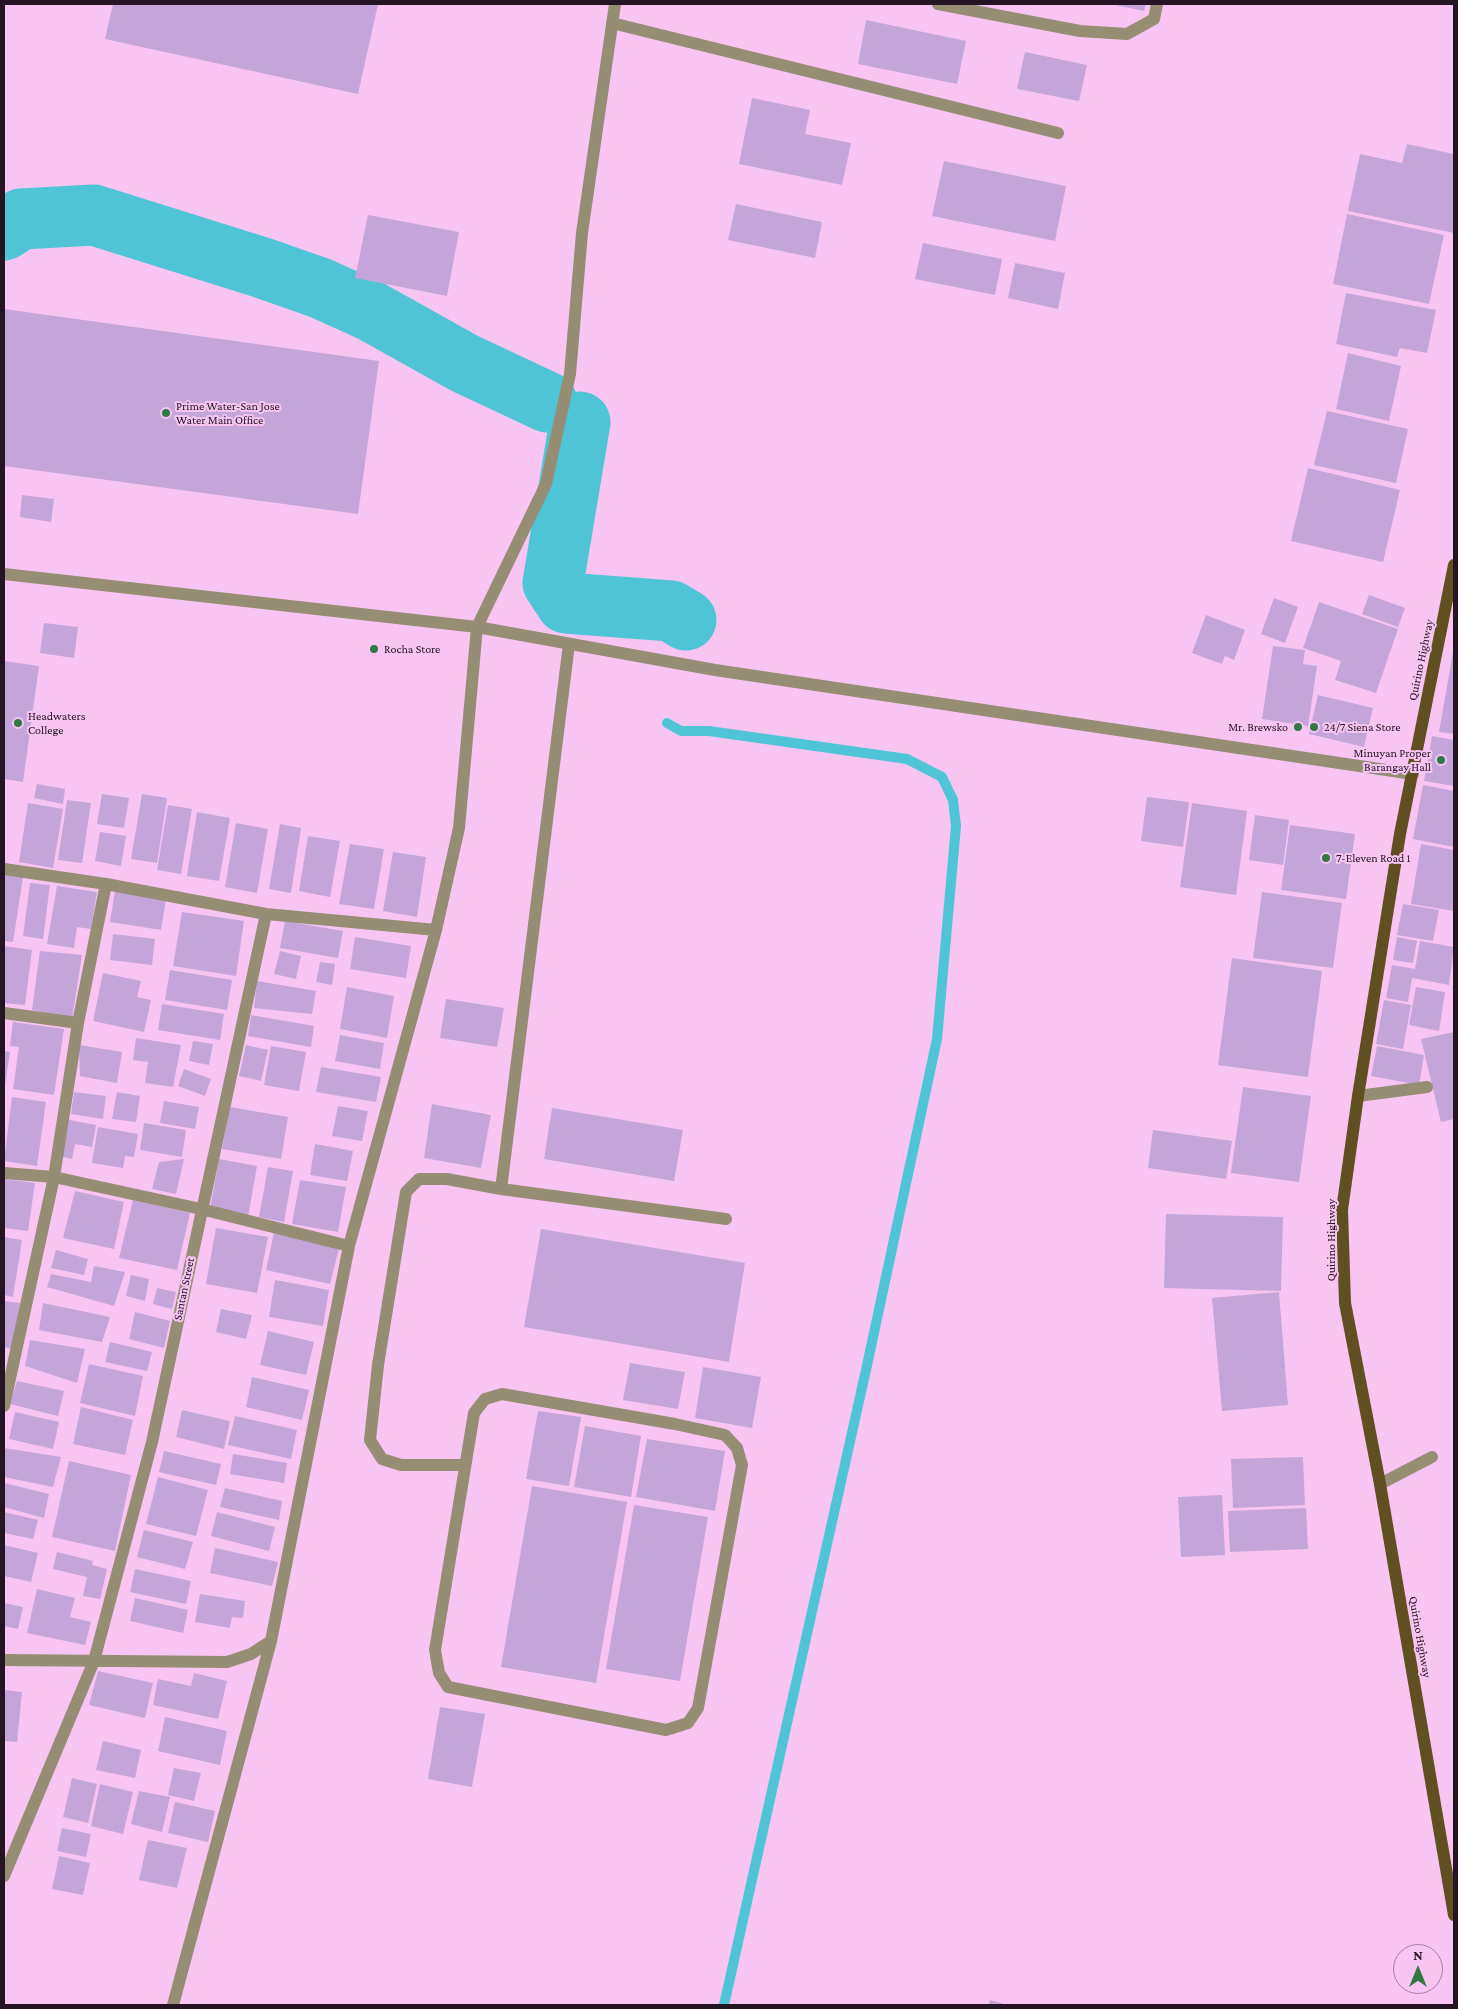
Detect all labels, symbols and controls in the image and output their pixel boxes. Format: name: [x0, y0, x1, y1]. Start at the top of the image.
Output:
place label: Prime Water-San Jose Water Main Office: [176, 399, 280, 427]
marker: Prime Water-San Jose Water Main Office: [160, 407, 172, 419]
street label: Quirino Highway: [1405, 618, 1437, 702]
place label: Rocha Store: [384, 642, 440, 656]
marker: Rocha Store: [368, 643, 380, 655]
place label: Headwaters College: [28, 709, 85, 737]
marker: Headwaters College: [12, 717, 24, 729]
place label: Mr. Brewsko: [1228, 720, 1288, 734]
place label: 24/7 Siena Store: [1324, 720, 1401, 734]
marker: Mr. Brewsko: [1292, 721, 1304, 733]
marker: 24/7 Siena Store: [1308, 721, 1320, 733]
place label: Minuyan Proper Barangay Hall: [1354, 746, 1431, 774]
marker: Minuyan Proper Barangay Hall: [1435, 754, 1447, 766]
place label: 7-Eleven Road 1: [1336, 851, 1411, 865]
marker: 7-Eleven Road 1: [1320, 852, 1332, 864]
street label: Quirino Highway: [1324, 1199, 1338, 1281]
street label: Santan Street: [170, 1256, 198, 1322]
street label: Quirino Highway: [1406, 1595, 1434, 1679]
north arrow: [1393, 1944, 1443, 1994]
text: N: [1413, 1947, 1423, 1963]

